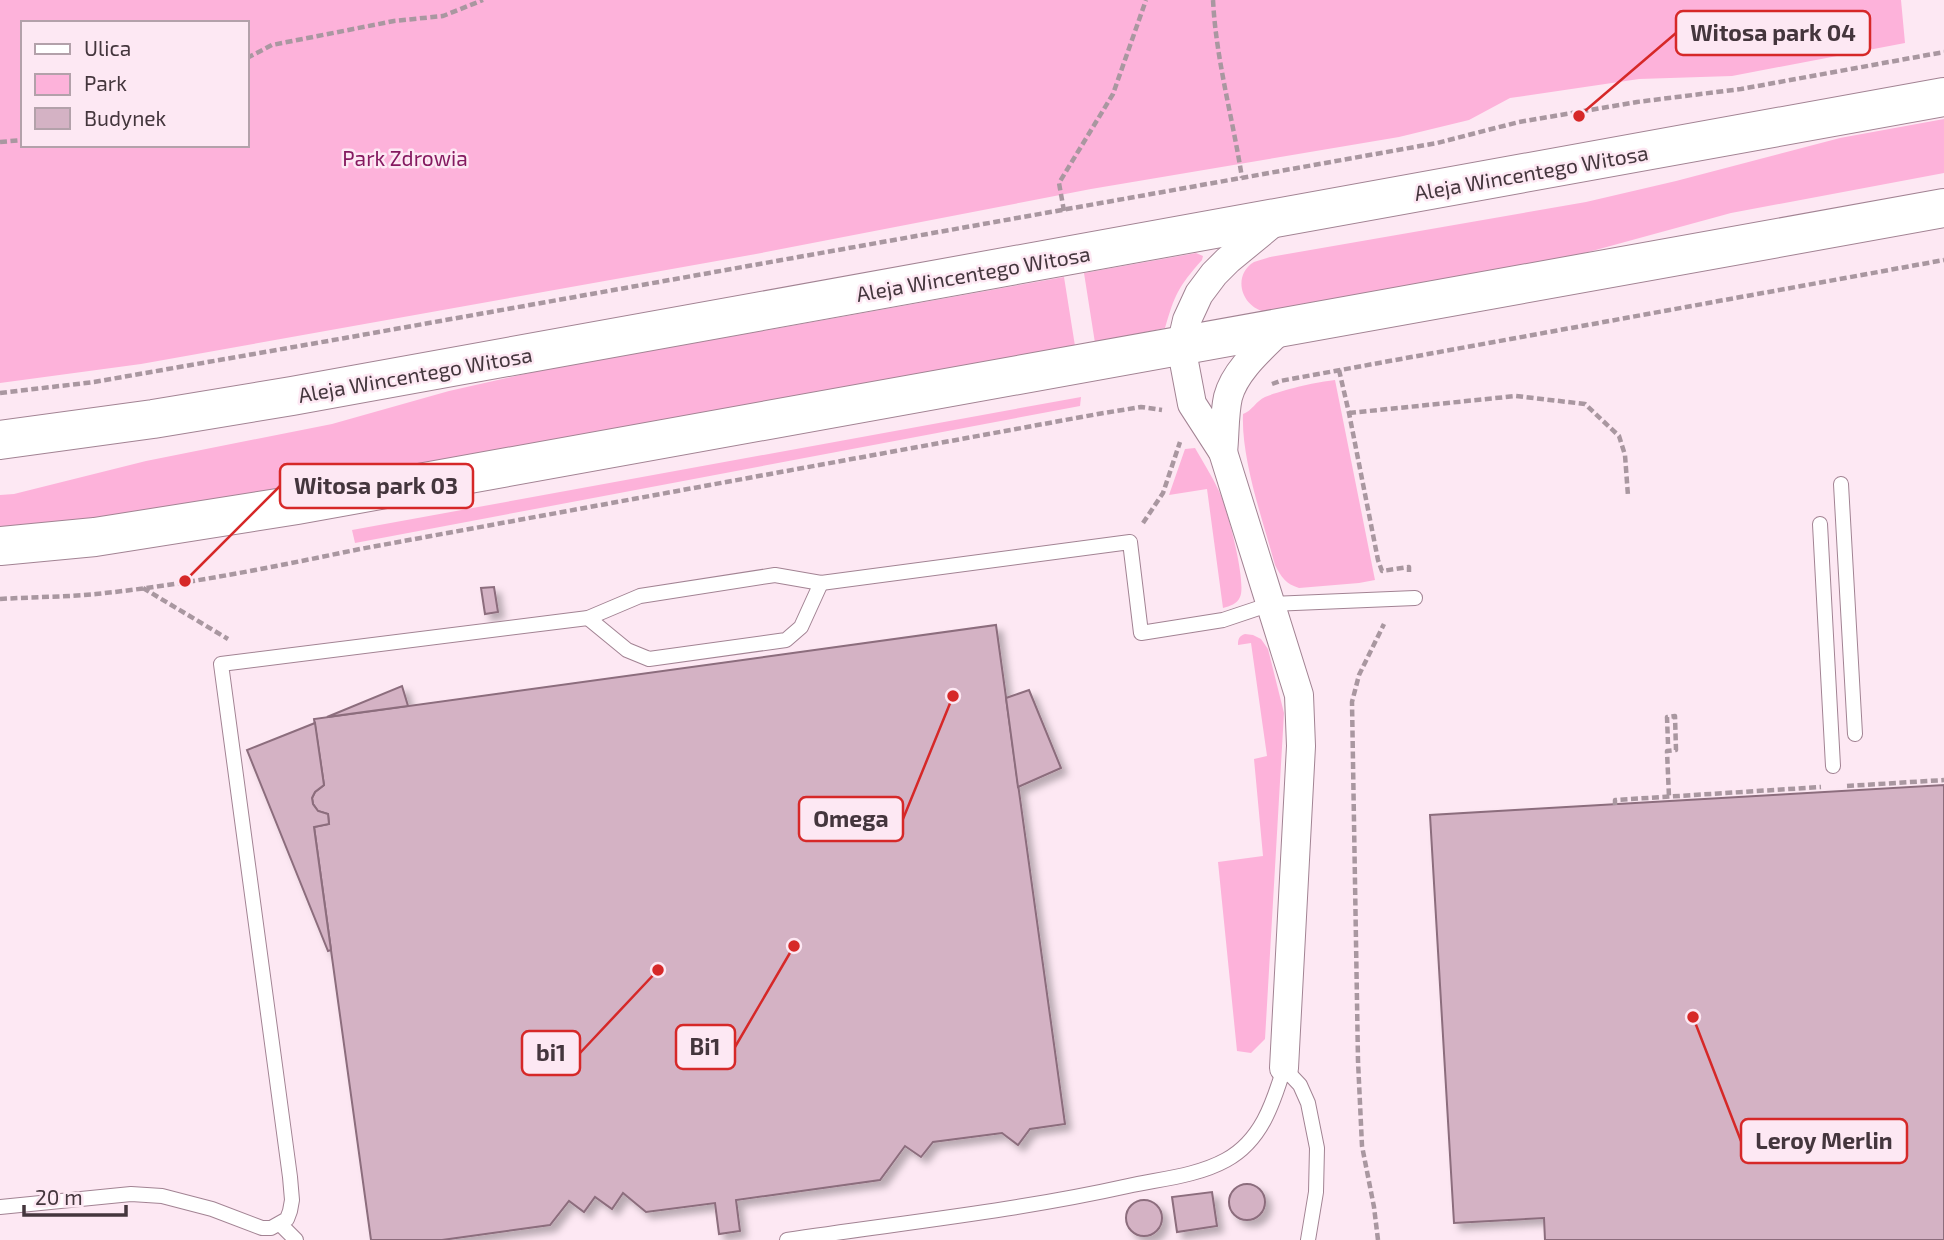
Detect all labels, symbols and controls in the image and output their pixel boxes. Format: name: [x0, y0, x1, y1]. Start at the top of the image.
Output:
callout: Witosa park 04: [1676, 11, 1870, 55]
text: Witosa park 04: [1690, 18, 1856, 46]
legend: [21, 21, 248, 147]
text: Ulica: [84, 35, 131, 60]
text: Park: [84, 70, 127, 95]
text: Budynek: [84, 105, 167, 130]
street label: Aleja Wincentego Witosa: [1412, 139, 1650, 206]
park label: Park Zdrowia: [342, 145, 468, 170]
street label: Aleja Wincentego Witosa: [854, 240, 1092, 307]
street label: Aleja Wincentego Witosa: [296, 341, 534, 408]
callout: Witosa park 03: [280, 464, 473, 508]
text: Witosa park 03: [294, 471, 458, 499]
callout: Omega: [799, 797, 903, 841]
text: Omega: [813, 804, 889, 832]
callout: Bi1: [676, 1025, 735, 1069]
callout: bi1: [522, 1031, 580, 1075]
text: Bi1: [689, 1032, 721, 1060]
text: bi1: [536, 1038, 566, 1066]
callout: Leroy Merlin: [1741, 1119, 1907, 1163]
text: Leroy Merlin: [1755, 1126, 1893, 1154]
scale bar: [24, 1174, 126, 1218]
text: 20 m: [35, 1184, 83, 1209]

